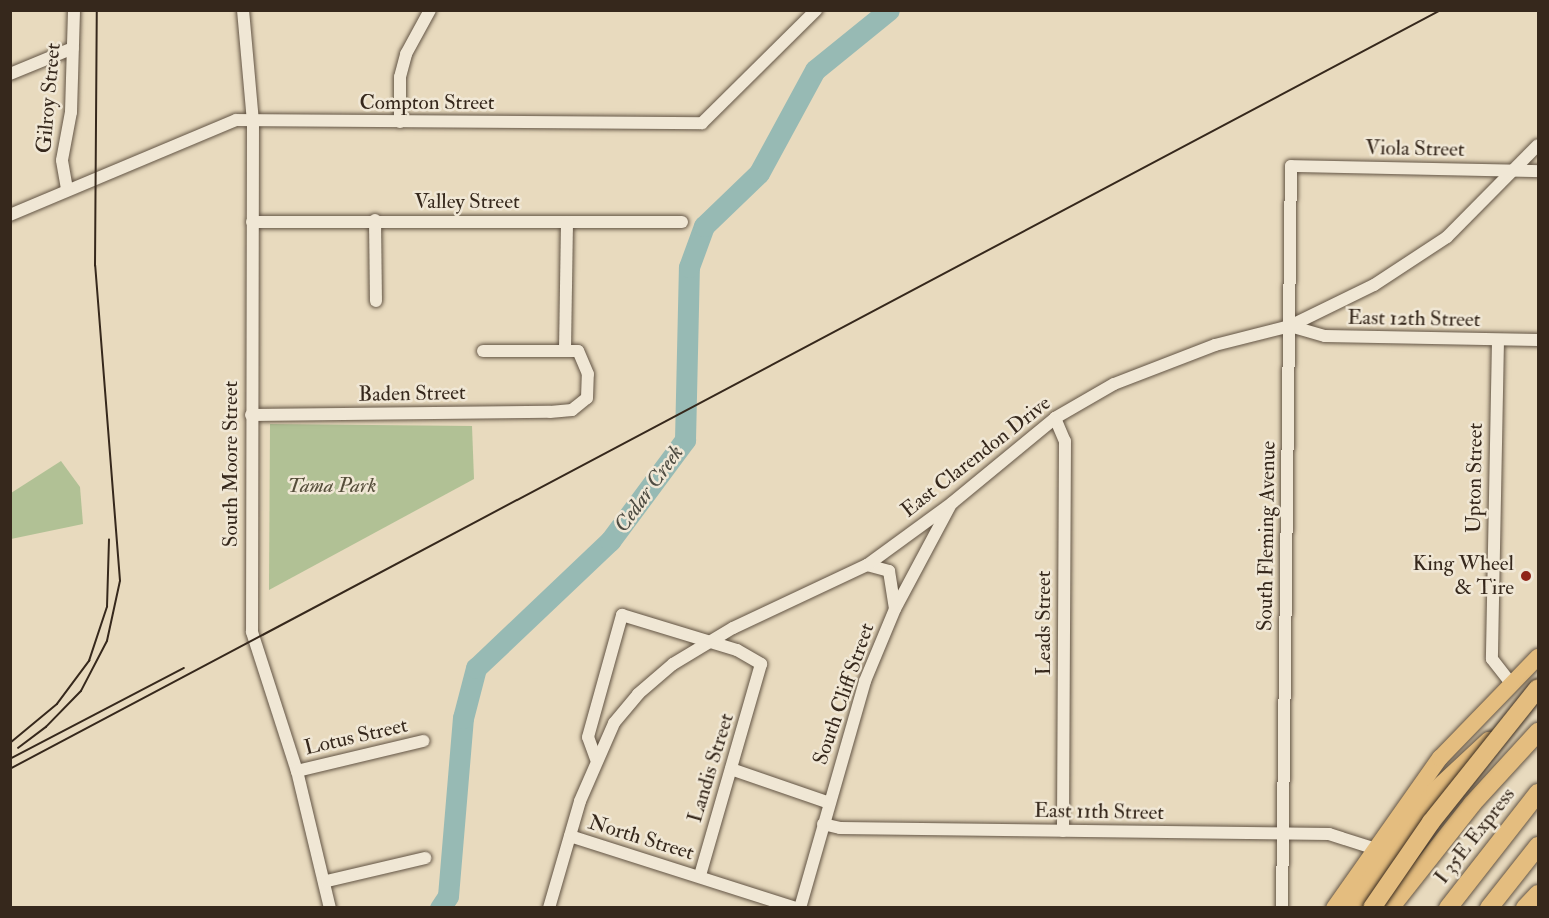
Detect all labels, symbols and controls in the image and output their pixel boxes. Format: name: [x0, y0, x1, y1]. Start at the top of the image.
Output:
street label: Gilroy Street: [32, 42, 66, 154]
street label: Compton Street: [359, 90, 495, 116]
street label: Viola Street: [1365, 136, 1465, 162]
street label: Valley Street: [414, 189, 520, 215]
street label: East 12th Street: [1347, 305, 1481, 333]
street label: Baden Street: [358, 380, 466, 408]
street label: South Moore Street: [218, 381, 244, 547]
street label: East Clarendon Drive: [896, 391, 1056, 523]
street label: Upton Street: [1461, 423, 1489, 533]
water label: Cedar Creek: [609, 440, 689, 538]
street label: South Fleming Avenue: [1253, 441, 1281, 631]
park label: Tama Park: [287, 473, 377, 499]
place label: King Wheel & Tire: [1413, 551, 1514, 601]
marker: King Wheel & Tire: [1519, 569, 1533, 583]
street label: Leads Street: [1031, 570, 1057, 676]
street label: South Cliff Street: [808, 620, 880, 768]
street label: Landis Street: [682, 710, 740, 826]
street label: Lotus Street: [302, 713, 410, 761]
street label: I 35E Express: [1429, 783, 1521, 889]
street label: East 11th Street: [1034, 798, 1164, 826]
street label: North Street: [585, 810, 697, 866]

